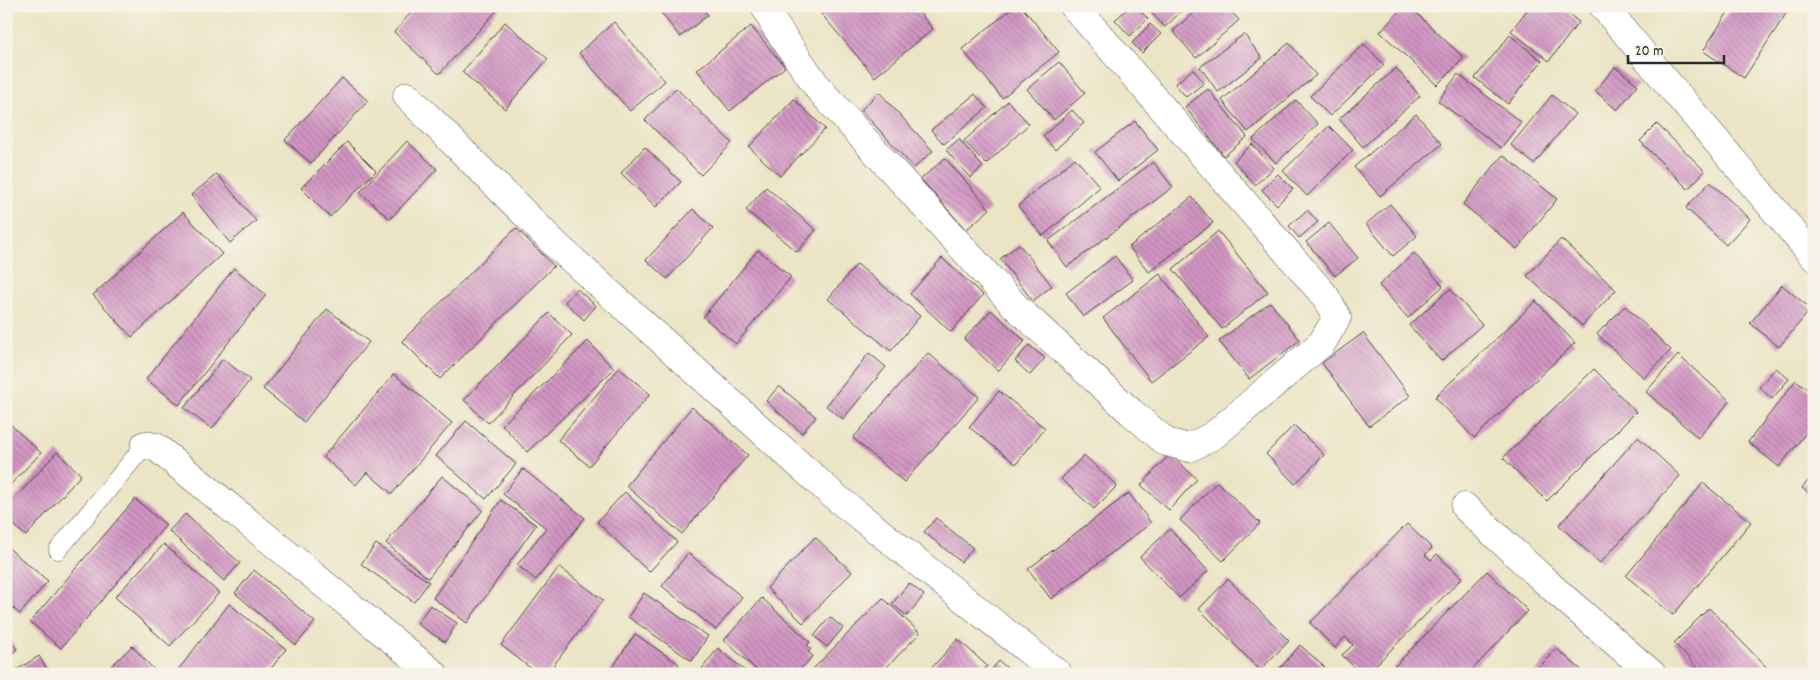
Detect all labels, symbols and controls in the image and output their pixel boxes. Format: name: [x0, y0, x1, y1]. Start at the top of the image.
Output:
scale bar: [1628, 32, 1724, 64]
text: 20 m: [1635, 41, 1663, 63]

